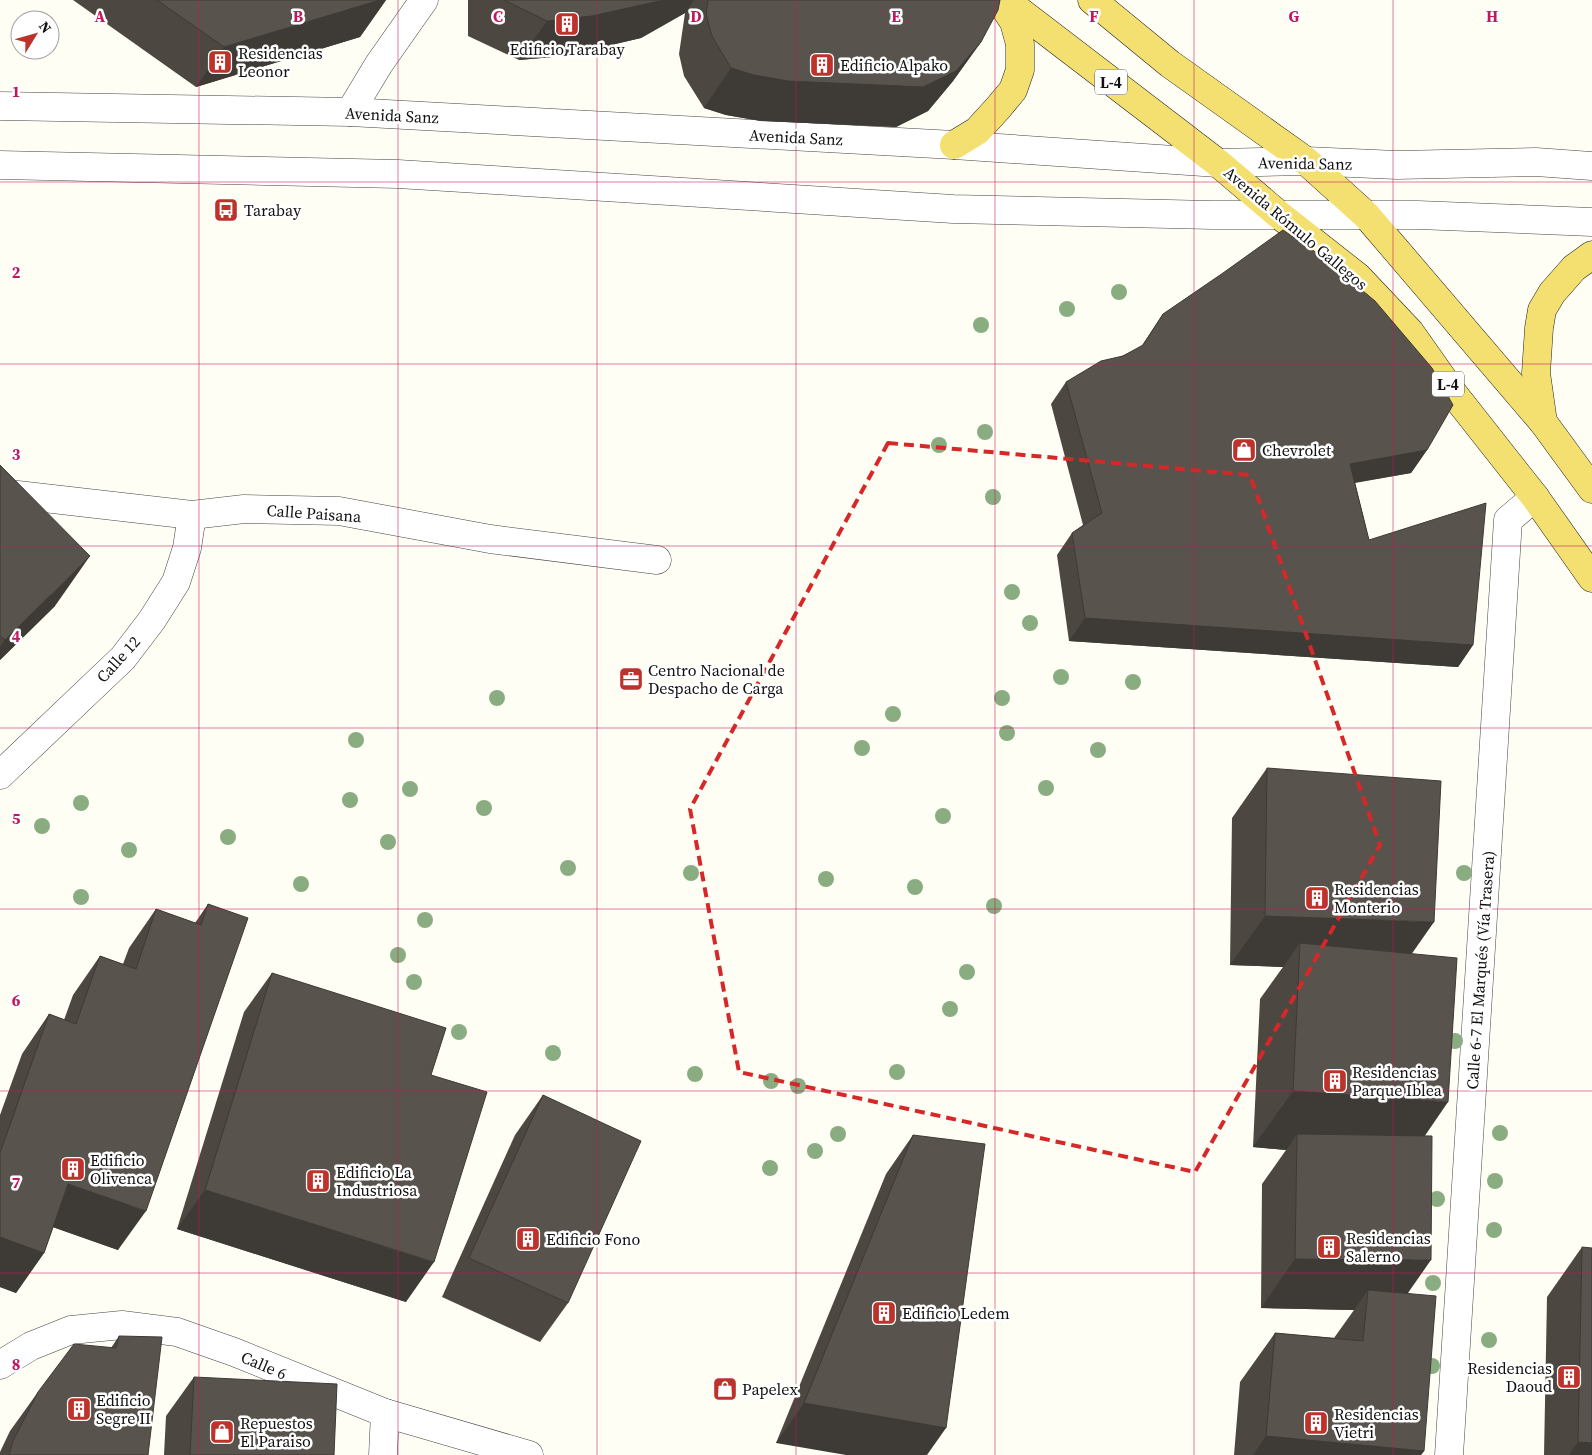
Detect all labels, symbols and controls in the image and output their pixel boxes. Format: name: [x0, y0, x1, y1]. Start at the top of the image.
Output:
text: A: [95, 5, 106, 27]
text: B: [293, 5, 304, 27]
text: C: [493, 5, 503, 27]
text: D: [690, 5, 702, 27]
text: E: [891, 5, 901, 27]
text: F: [1089, 5, 1099, 27]
text: G: [1289, 5, 1300, 27]
text: H: [1486, 5, 1498, 27]
north arrow: [10, 10, 60, 60]
building icon: Edificio Tarabay: [554, 11, 580, 37]
text: N: [34, 17, 56, 37]
place label: Edificio Tarabay: [509, 38, 625, 60]
place label: Residencias Leonor: [238, 42, 323, 82]
building icon: Residencias Leonor: [207, 49, 233, 75]
building icon: Edificio Alpako: [809, 52, 835, 78]
place label: Edificio Alpako: [840, 54, 948, 76]
road number: L-4: [1095, 70, 1127, 94]
text: 1: [12, 80, 20, 102]
street label: Avenida Sanz: [344, 102, 440, 128]
street label: Avenida Sanz: [748, 124, 844, 150]
street label: Avenida Sanz: [1258, 151, 1352, 175]
street label: Avenida Rómulo Gallegos: [1219, 161, 1373, 295]
bus stop icon: Tarabay: [213, 197, 239, 223]
place label: Tarabay: [244, 199, 302, 221]
text: 2: [12, 261, 21, 283]
road number: L-4: [1432, 372, 1464, 396]
shop icon: Chevrolet: [1231, 437, 1257, 463]
place label: Chevrolet: [1262, 439, 1332, 461]
text: 3: [12, 443, 21, 465]
street label: Calle Paisana: [266, 499, 363, 527]
text: 4: [12, 625, 21, 647]
street label: Calle 12: [91, 631, 145, 687]
place label: Centro Nacional de Despacho de Carga: [648, 659, 785, 699]
office icon: Centro Nacional de Despacho de Carga: [618, 666, 644, 692]
text: 5: [12, 807, 21, 829]
street label: Calle 6-7 El Marqués (Vía Trasera): [1461, 850, 1499, 1090]
place label: Residencias Monterio: [1334, 878, 1419, 918]
building icon: Residencias Monterio: [1304, 885, 1330, 911]
text: 6: [12, 989, 21, 1011]
place label: Residencias Parque Iblea: [1352, 1061, 1443, 1101]
building icon: Residencias Parque Iblea: [1322, 1068, 1348, 1094]
place label: Edificio Olivenca: [90, 1149, 153, 1189]
building icon: Edificio Olivenca: [60, 1156, 86, 1182]
place label: Edificio La Industriosa: [336, 1161, 418, 1201]
building icon: Edificio La Industriosa: [305, 1168, 331, 1194]
text: 7: [12, 1171, 21, 1193]
building icon: Edificio Fono: [515, 1226, 541, 1252]
place label: Residencias Salerno: [1346, 1227, 1431, 1267]
place label: Edificio Fono: [546, 1228, 640, 1250]
building icon: Residencias Salerno: [1316, 1234, 1342, 1260]
building icon: Edificio Ledem: [871, 1300, 897, 1326]
place label: Edificio Ledem: [902, 1302, 1010, 1324]
street label: Calle 6: [238, 1346, 290, 1384]
text: 8: [12, 1353, 20, 1375]
place label: Residencias Daoud: [1467, 1357, 1552, 1397]
building icon: Residencias Daoud: [1556, 1364, 1582, 1390]
shop icon: Papelex: [712, 1376, 738, 1402]
place label: Papelex: [742, 1378, 799, 1400]
place label: Edificio Segre II: [96, 1389, 151, 1429]
building icon: Edificio Segre II: [66, 1396, 92, 1422]
place label: Residencias Vietri: [1334, 1403, 1419, 1443]
building icon: Residencias Vietri: [1303, 1410, 1329, 1436]
place label: Repuestos El Paraiso: [240, 1412, 313, 1452]
shop icon: Repuestos El Paraiso: [209, 1419, 235, 1445]

